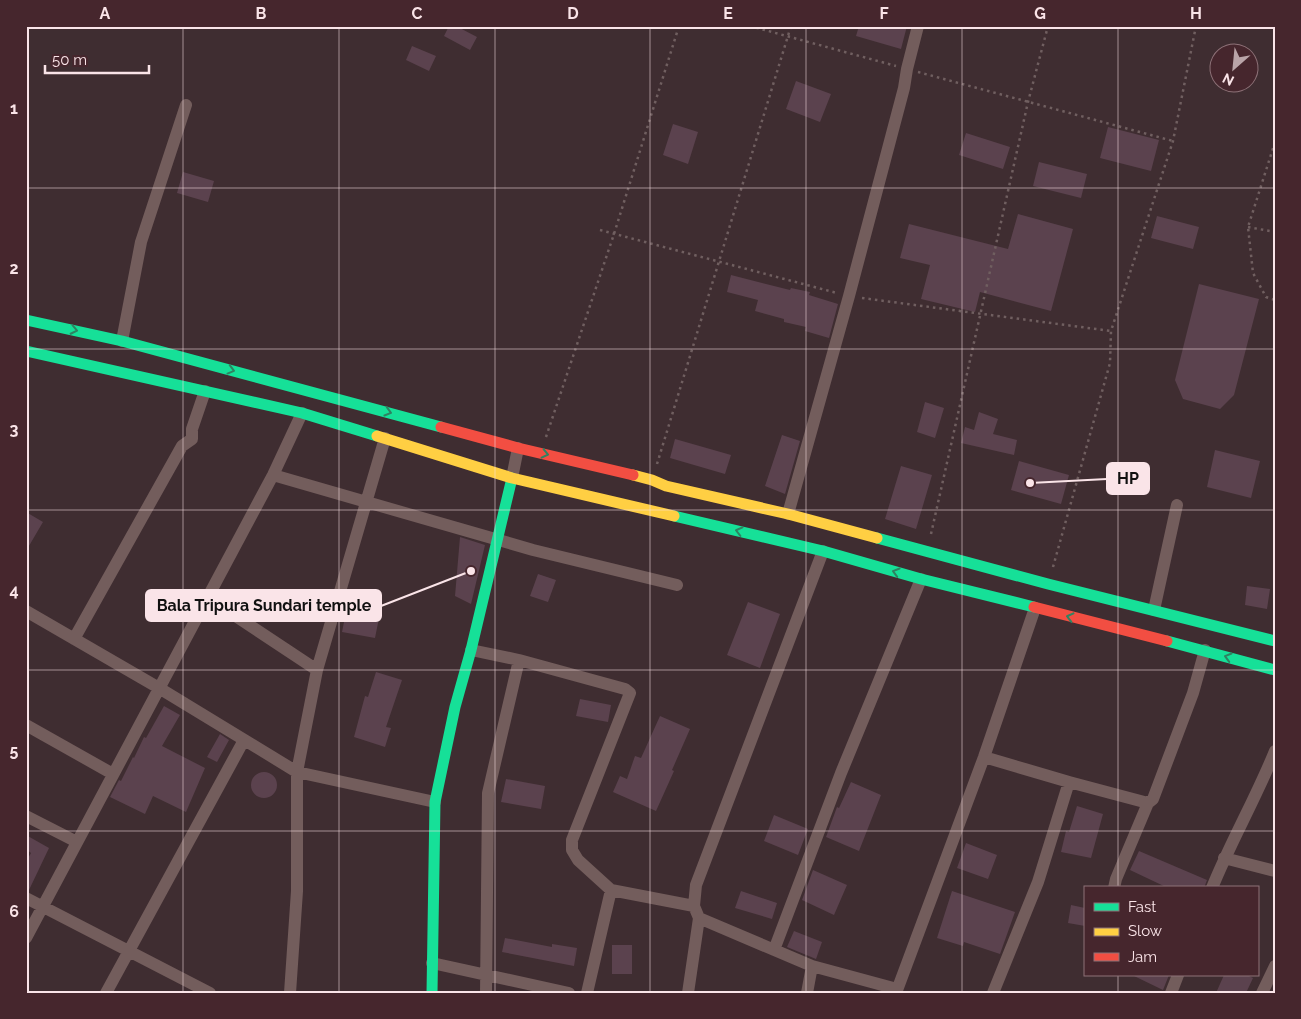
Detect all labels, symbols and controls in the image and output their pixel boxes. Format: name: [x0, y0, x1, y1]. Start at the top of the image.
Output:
text: A: [100, 4, 111, 23]
text: B: [256, 4, 267, 23]
text: C: [412, 4, 423, 23]
text: D: [567, 4, 579, 23]
text: E: [723, 4, 733, 23]
text: F: [879, 4, 889, 23]
text: G: [1034, 4, 1046, 23]
text: H: [1190, 4, 1202, 23]
scale bar: [45, 42, 149, 74]
north arrow: [1208, 42, 1258, 92]
text: 50 m: [52, 51, 87, 69]
text: N: [1220, 70, 1236, 89]
text: 1: [10, 99, 18, 118]
text: 2: [9, 259, 19, 278]
one-way arrow: [69, 325, 78, 335]
one-way arrow: [227, 364, 236, 375]
one-way arrow: [384, 407, 392, 417]
text: 3: [10, 420, 19, 439]
one-way arrow: [541, 448, 550, 459]
callout: HP: [1107, 463, 1149, 494]
text: HP: [1117, 469, 1139, 488]
one-way arrow: [734, 526, 743, 537]
one-way arrow: [893, 567, 901, 577]
text: 4: [9, 581, 19, 600]
callout: Bala Tripura Sundari temple: [146, 590, 381, 621]
text: Bala Tripura Sundari temple: [157, 596, 372, 615]
one-way arrow: [1067, 612, 1075, 622]
one-way arrow: [1224, 652, 1232, 662]
text: 5: [10, 741, 19, 760]
legend: [1084, 886, 1258, 976]
text: Fast: [1128, 898, 1156, 916]
text: 6: [9, 902, 19, 921]
text: Slow: [1128, 922, 1162, 940]
text: Jam: [1128, 948, 1157, 966]

